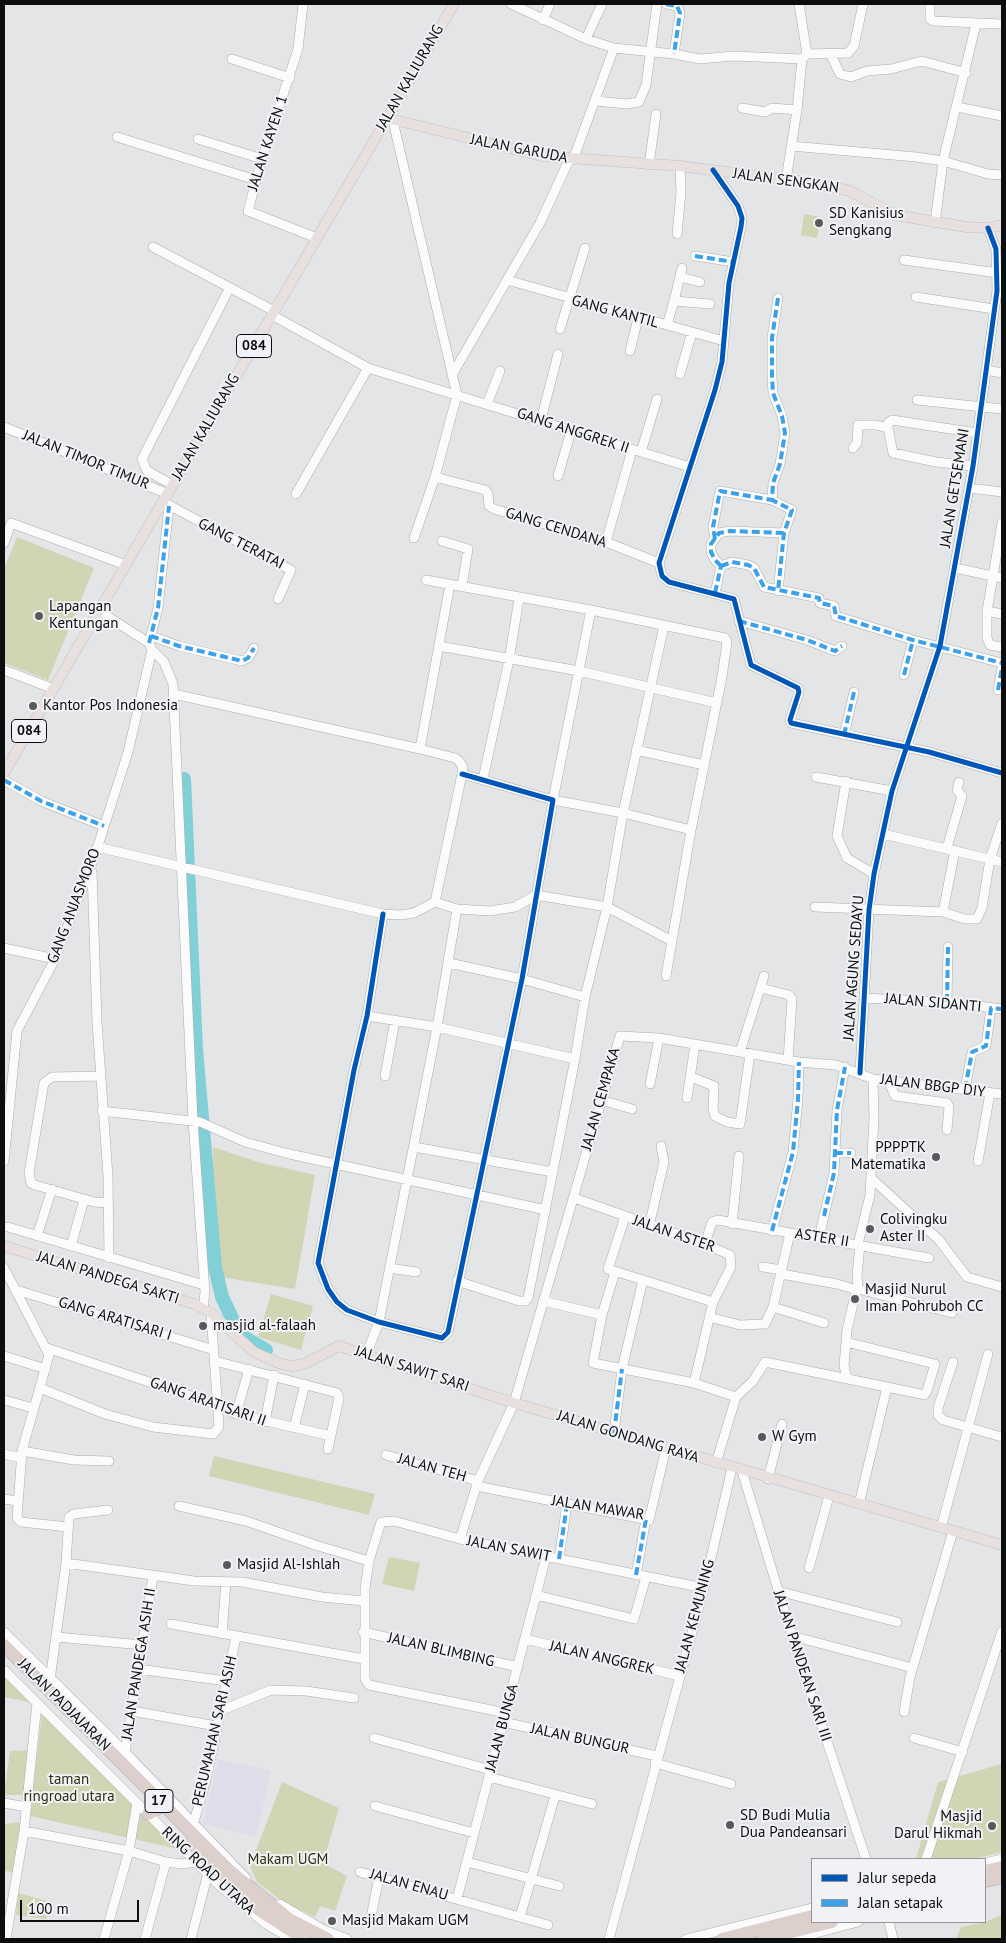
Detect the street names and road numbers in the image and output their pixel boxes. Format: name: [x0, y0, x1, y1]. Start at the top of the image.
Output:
street label: JALAN KALIURANG: [372, 22, 448, 134]
street label: JALAN KAYEN 1: [244, 93, 292, 193]
street label: JALAN GARUDA: [469, 131, 569, 167]
street label: JALAN SENGKAN: [732, 165, 840, 197]
street label: GANG KANTIL: [570, 292, 660, 332]
road number: 084: [236, 334, 272, 358]
street label: JALAN KALIURANG: [168, 371, 244, 483]
street label: GANG ANGGREK II: [514, 404, 632, 458]
street label: JALAN TIMOR TIMUR: [20, 426, 152, 494]
street label: JALAN GETSEMANI: [937, 427, 973, 549]
street label: GANG CENDANA: [503, 504, 609, 552]
street label: GANG TERATAI: [195, 515, 287, 573]
road number: 084: [12, 719, 46, 742]
street label: GANG ANJASMORO: [44, 846, 104, 966]
street label: JALAN AGUNG SEDAYU: [840, 895, 868, 1041]
street label: JALAN SIDANTI: [884, 990, 982, 1016]
street label: JALAN CEMPAKA: [578, 1046, 624, 1152]
street label: JALAN BBGP DIY: [880, 1071, 986, 1101]
street label: JALAN ASTER: [630, 1212, 718, 1256]
street label: ASTER II: [794, 1225, 850, 1251]
street label: JALAN PANDEGA SAKTI: [35, 1248, 181, 1308]
street label: GANG ARATISARI I: [56, 1293, 174, 1345]
street label: JALAN SAWIT SARI: [352, 1342, 472, 1396]
street label: GANG ARATISARI II: [148, 1374, 268, 1430]
street label: JALAN GONDANG RAYA: [555, 1407, 701, 1467]
street label: JALAN TEH: [396, 1450, 468, 1486]
street label: JALAN MAWAR: [550, 1492, 646, 1524]
street label: JALAN SAWIT: [465, 1532, 553, 1566]
street label: JALAN KEMUNING: [671, 1557, 719, 1675]
street label: JALAN PANDEGA ASIH II: [118, 1587, 160, 1741]
street label: JALAN PANDEAN SARI III: [769, 1588, 835, 1744]
street label: JALAN BLIMBING: [386, 1629, 496, 1671]
street label: JALAN ANGGREK: [548, 1637, 656, 1679]
street label: PERUMAHAN SARI ASIH: [189, 1654, 241, 1808]
street label: JALAN PADJAJARAN: [14, 1655, 114, 1755]
street label: JALAN BUNGA: [482, 1682, 522, 1774]
street label: JALAN BUNGUR: [529, 1720, 631, 1758]
road number: 17: [145, 1790, 173, 1812]
street label: RING ROAD UTARA: [158, 1823, 258, 1919]
street label: JALAN ENAU: [368, 1865, 450, 1905]

